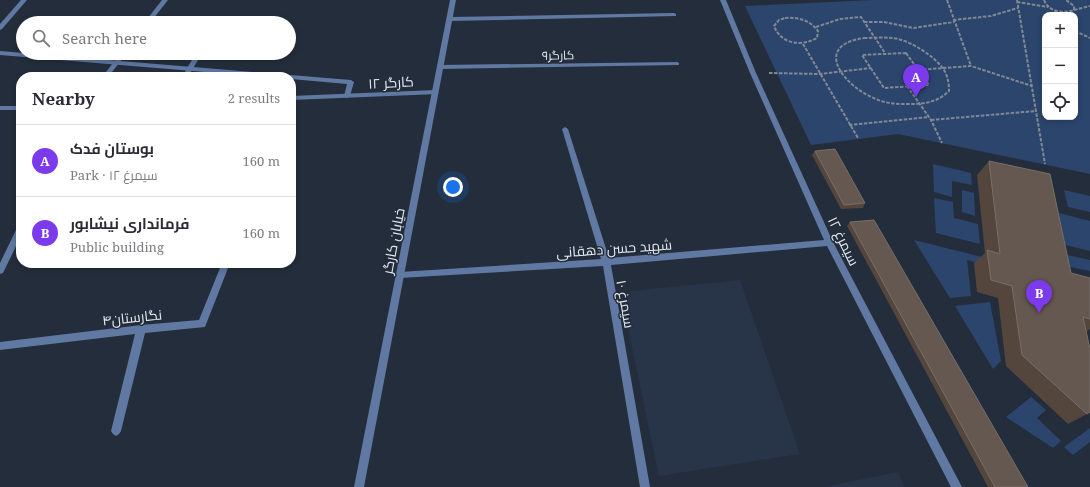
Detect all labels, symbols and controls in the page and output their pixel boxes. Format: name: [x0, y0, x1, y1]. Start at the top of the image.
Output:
map controls: [1042, 12, 1078, 120]
button: +: [1042, 12, 1078, 48]
search box: [16, 16, 296, 60]
icon: search: [30, 27, 52, 49]
text: Search here: [62, 28, 147, 48]
street label: کارگر۹: [542, 46, 574, 64]
button: −: [1042, 48, 1078, 84]
pin: A: [903, 64, 929, 97]
street label: کارگر ۱۲: [368, 71, 414, 93]
button: locate: [1042, 84, 1078, 120]
text: Nearby: [32, 87, 95, 110]
text: 2 results: [228, 89, 280, 107]
text: بوستان فدک: [70, 138, 154, 158]
text: A: [40, 152, 50, 170]
text: 160 m: [243, 152, 280, 170]
text: Park · سیمرغ ۱۲: [70, 166, 158, 184]
your location: [443, 177, 463, 197]
street label: خیابان کارگر: [377, 206, 409, 277]
text: فرمانداری نیشابور: [70, 213, 189, 233]
street label: سیمرغ ۱۲: [824, 213, 864, 269]
text: B: [41, 224, 49, 242]
text: 160 m: [243, 224, 280, 242]
street label: شهید حسن دهقانی: [555, 234, 673, 262]
text: Public building: [70, 238, 164, 256]
street label: سیمرغ ۱۰: [612, 278, 640, 330]
pin: B: [1026, 280, 1052, 313]
street label: نگارستان۴: [101, 304, 163, 330]

